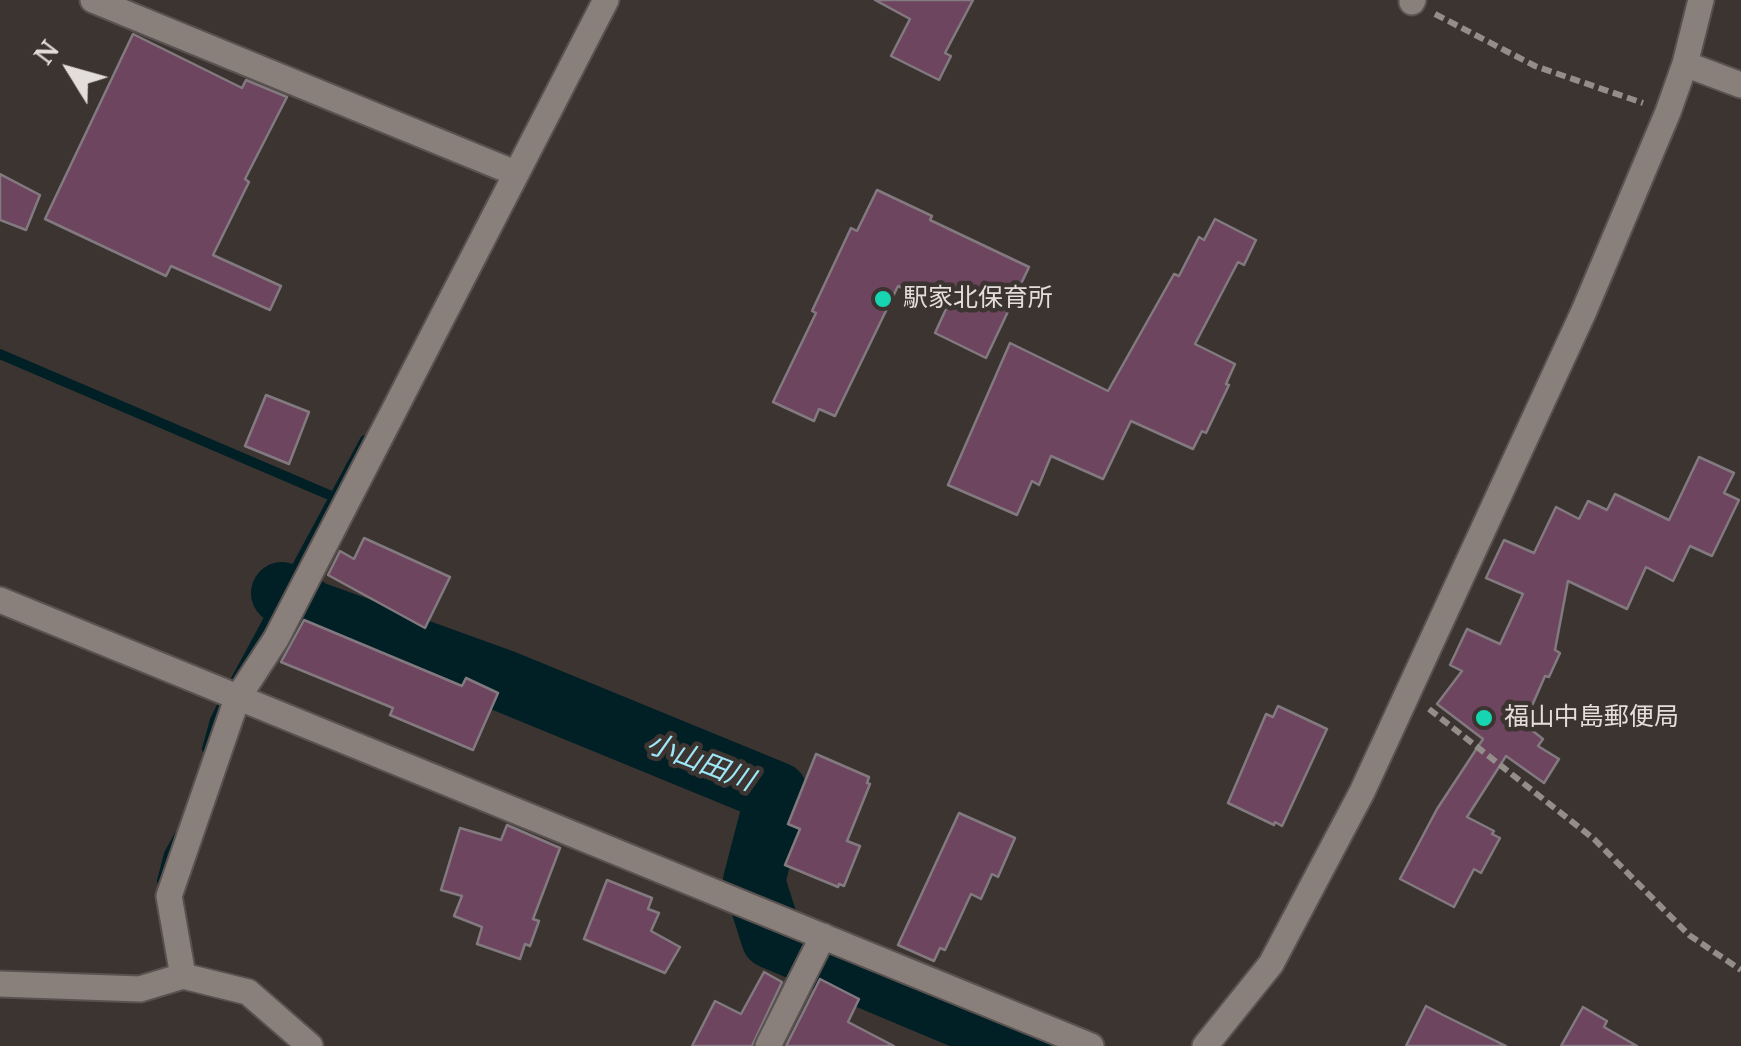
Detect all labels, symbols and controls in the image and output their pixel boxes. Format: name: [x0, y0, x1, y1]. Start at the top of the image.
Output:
north arrow: [20, 20, 120, 120]
text: N: [24, 32, 67, 71]
place label: 駅家北保育所: [903, 284, 1053, 314]
marker: 駅家北保育所: [872, 288, 894, 310]
place label: 福山中島郵便局: [1504, 703, 1679, 733]
marker: 福山中島郵便局: [1473, 707, 1495, 729]
water label: 小山田川: [642, 727, 758, 799]

